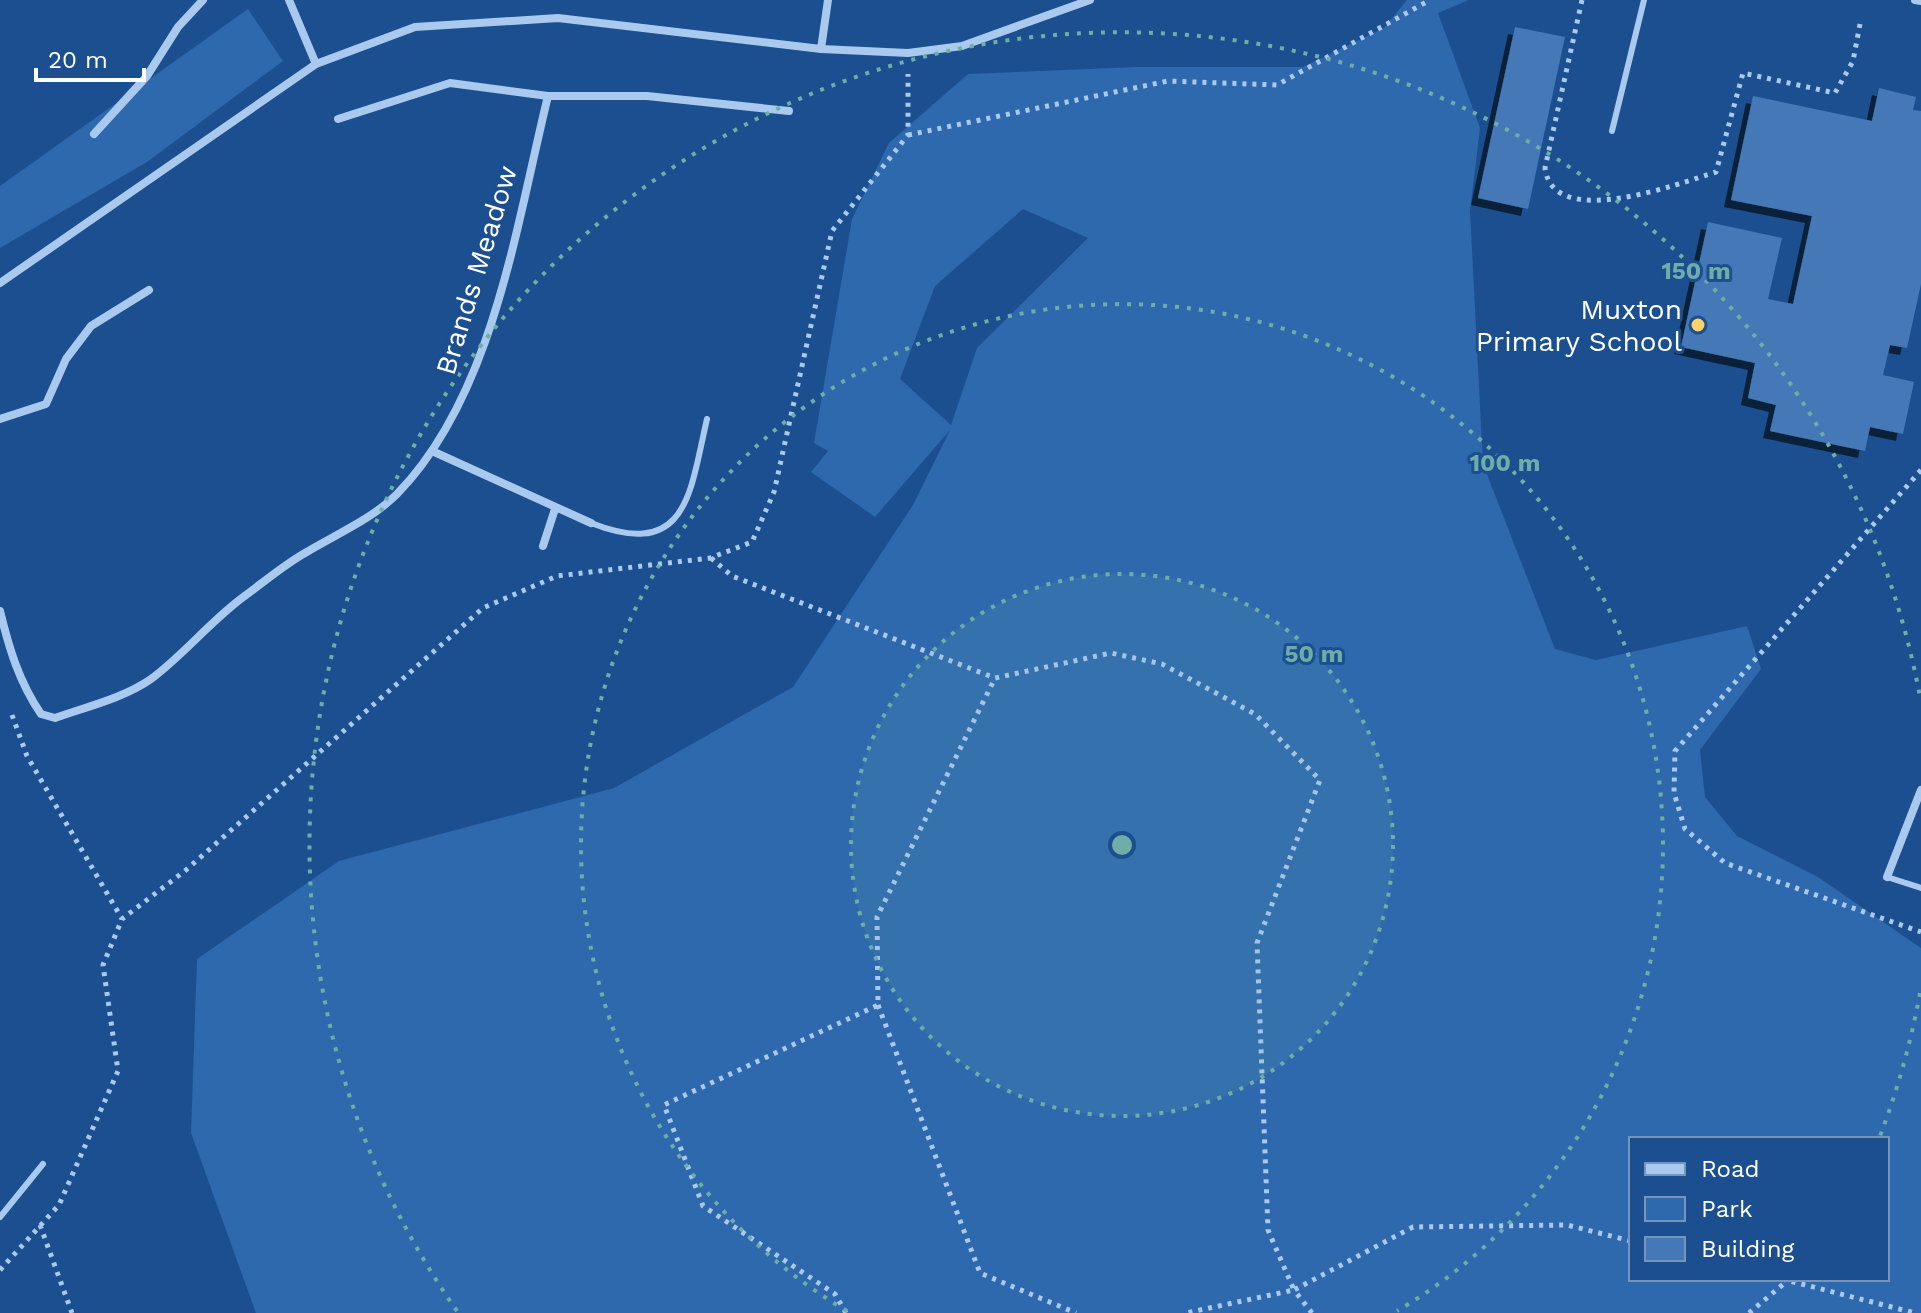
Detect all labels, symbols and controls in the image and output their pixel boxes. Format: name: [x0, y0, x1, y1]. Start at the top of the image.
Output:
scale bar: [36, 32, 144, 82]
text: 20 m: [48, 46, 108, 74]
street label: Brands Meadow: [429, 161, 524, 379]
text: 150 m: [1661, 257, 1731, 285]
place label: Muxton Primary School: [1476, 293, 1682, 358]
marker: Muxton Primary School: [1689, 316, 1707, 334]
text: 100 m: [1470, 449, 1540, 477]
text: 50 m: [1285, 640, 1343, 668]
centre of rings: [1108, 831, 1136, 859]
legend: [1629, 1137, 1889, 1281]
text: Road: [1701, 1155, 1760, 1183]
text: Park: [1701, 1195, 1753, 1223]
text: Building: [1701, 1235, 1794, 1263]

